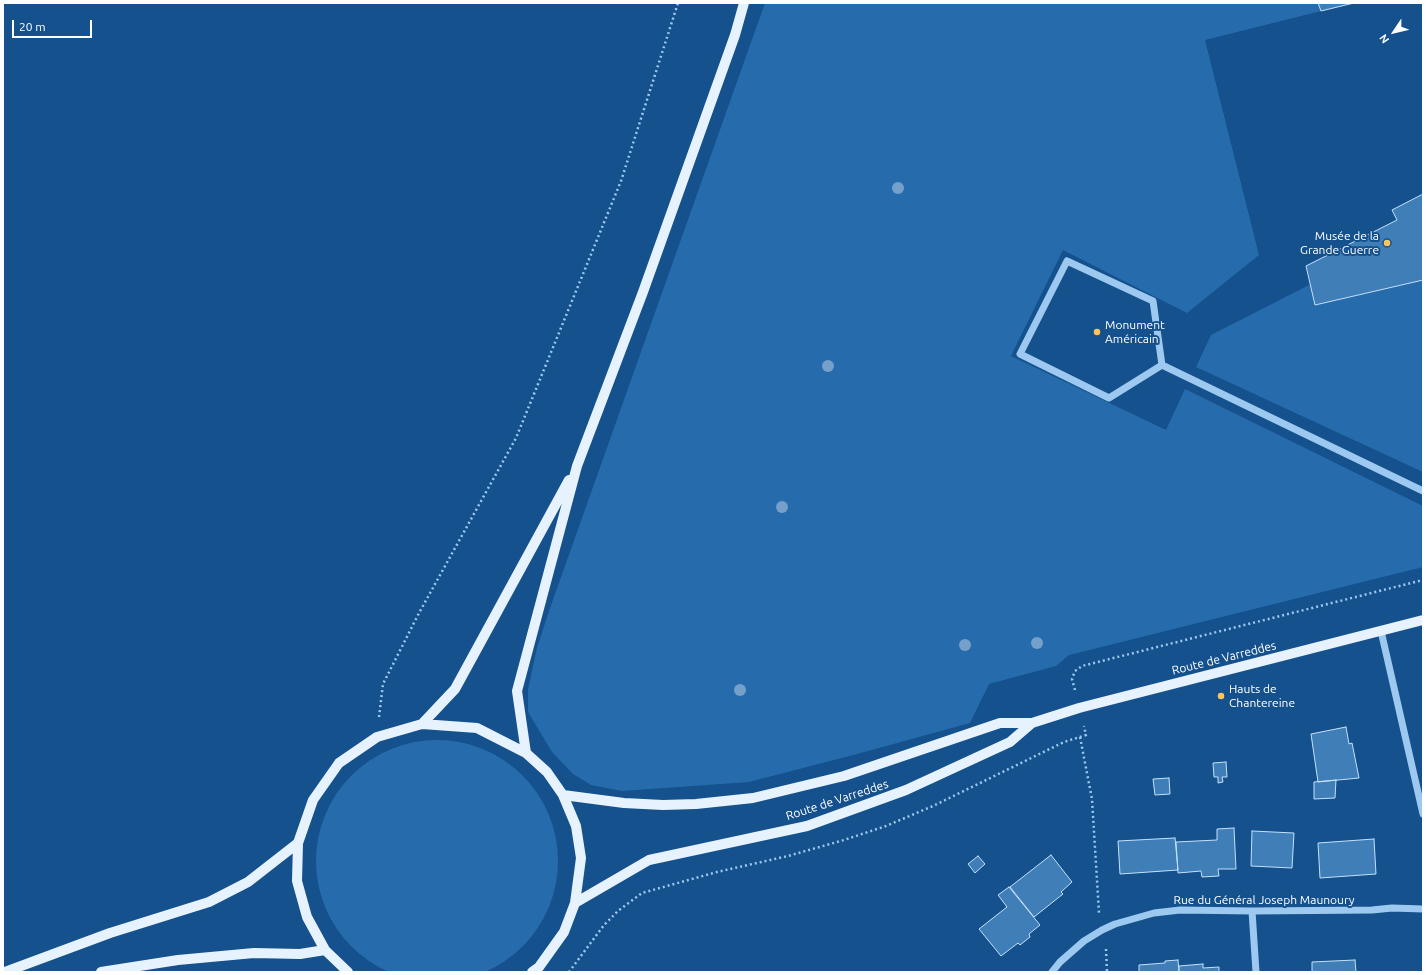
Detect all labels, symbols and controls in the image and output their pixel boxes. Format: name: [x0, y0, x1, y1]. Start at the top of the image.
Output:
scale bar: [14, 12, 94, 38]
north arrow: [1374, 12, 1414, 52]
text: 20 m: [19, 20, 46, 33]
text: N: [1377, 32, 1391, 46]
place label: Musée de la Grande Guerre: [1300, 229, 1379, 257]
marker: Musée de la Grande Guerre: [1382, 238, 1392, 248]
place label: Monument Américain: [1105, 318, 1165, 346]
marker: Monument Américain: [1092, 327, 1102, 337]
street label: Route de Varreddes: [1170, 638, 1278, 678]
place label: Hauts de Chantereine: [1229, 682, 1295, 710]
marker: Hauts de Chantereine: [1216, 691, 1226, 701]
street label: Route de Varreddes: [784, 777, 890, 823]
street label: Rue du Général Joseph Maunoury: [1173, 893, 1355, 907]

